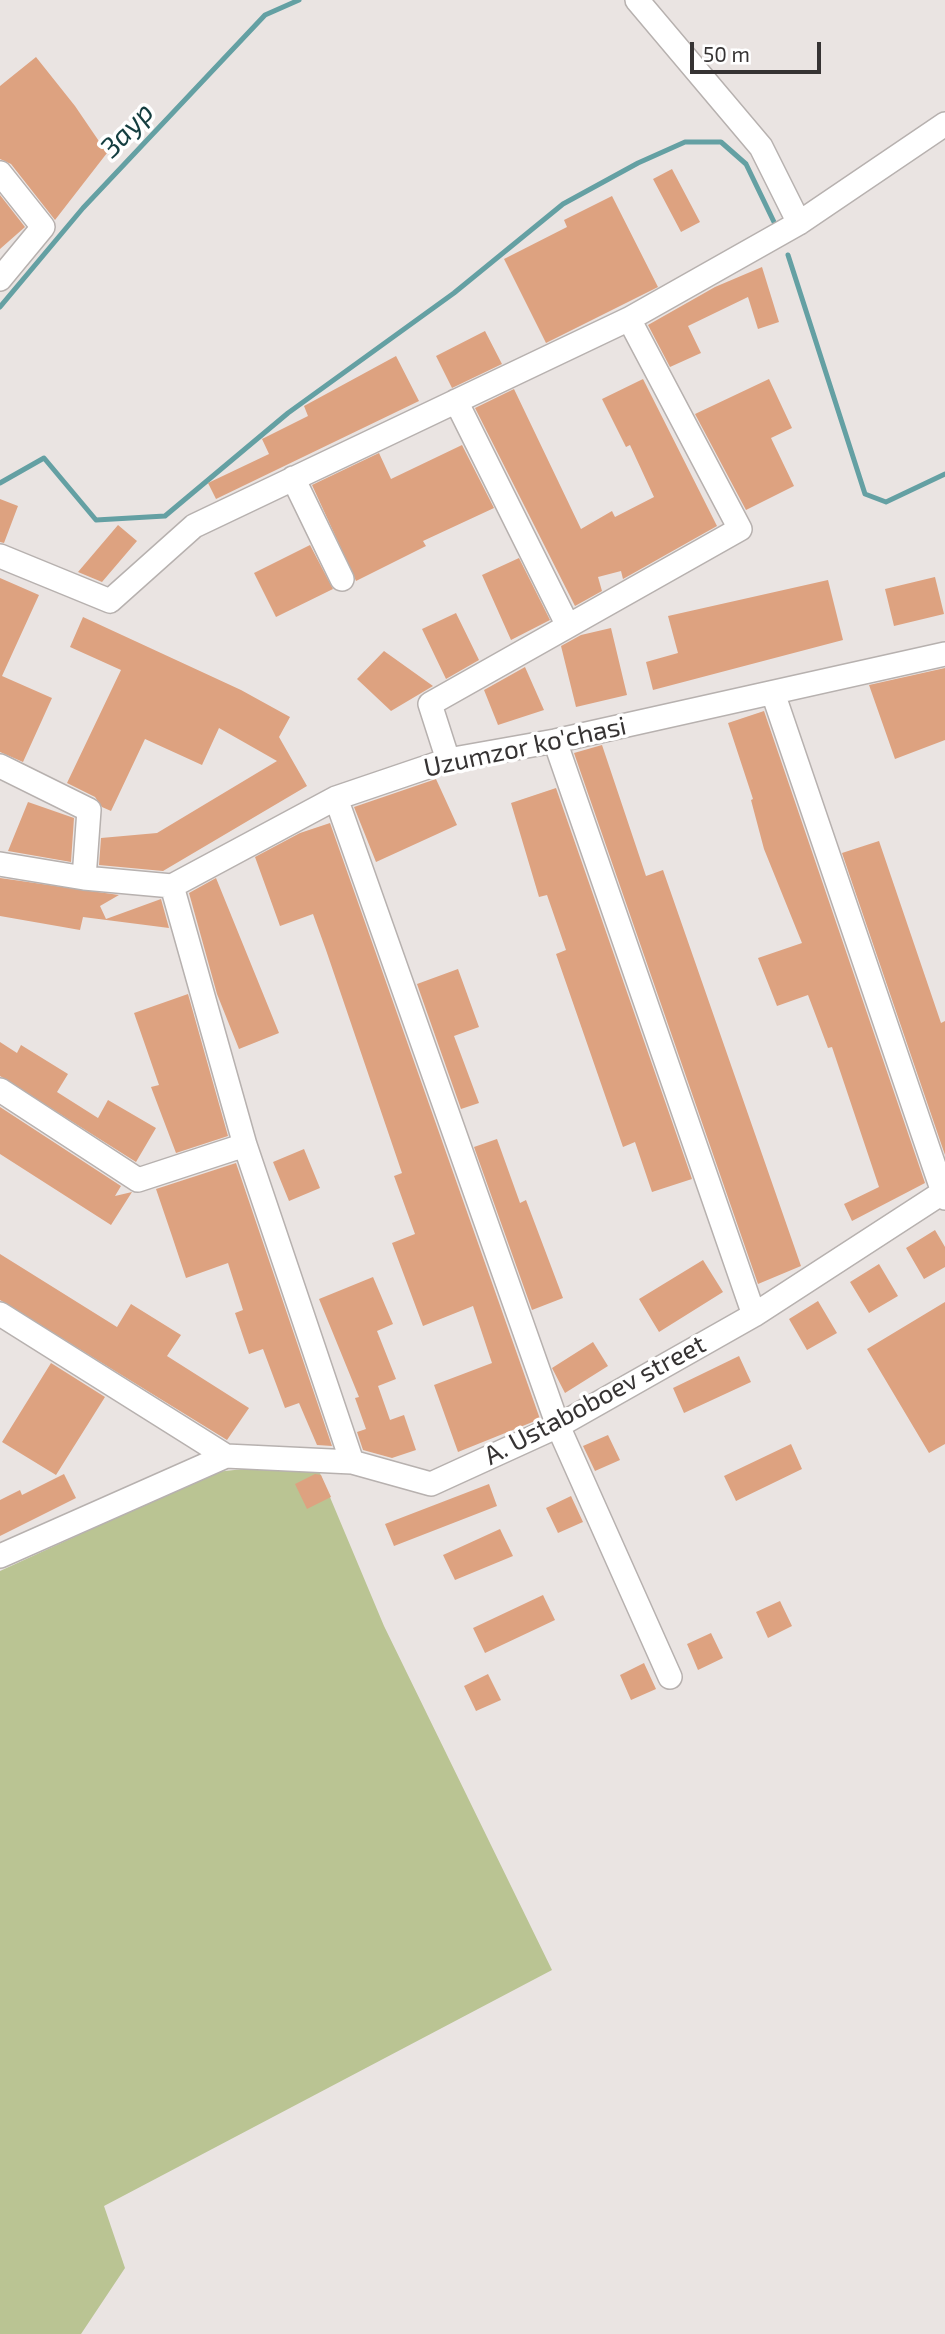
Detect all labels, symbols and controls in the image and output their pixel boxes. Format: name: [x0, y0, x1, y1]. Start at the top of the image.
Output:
scale bar: [693, 28, 824, 72]
text: 50 m: [703, 41, 750, 66]
water label: Заур: [93, 96, 161, 164]
street label: Uzumzor ko'chasi: [421, 710, 629, 784]
street label: A. Ustaboboev street: [479, 1328, 711, 1472]

